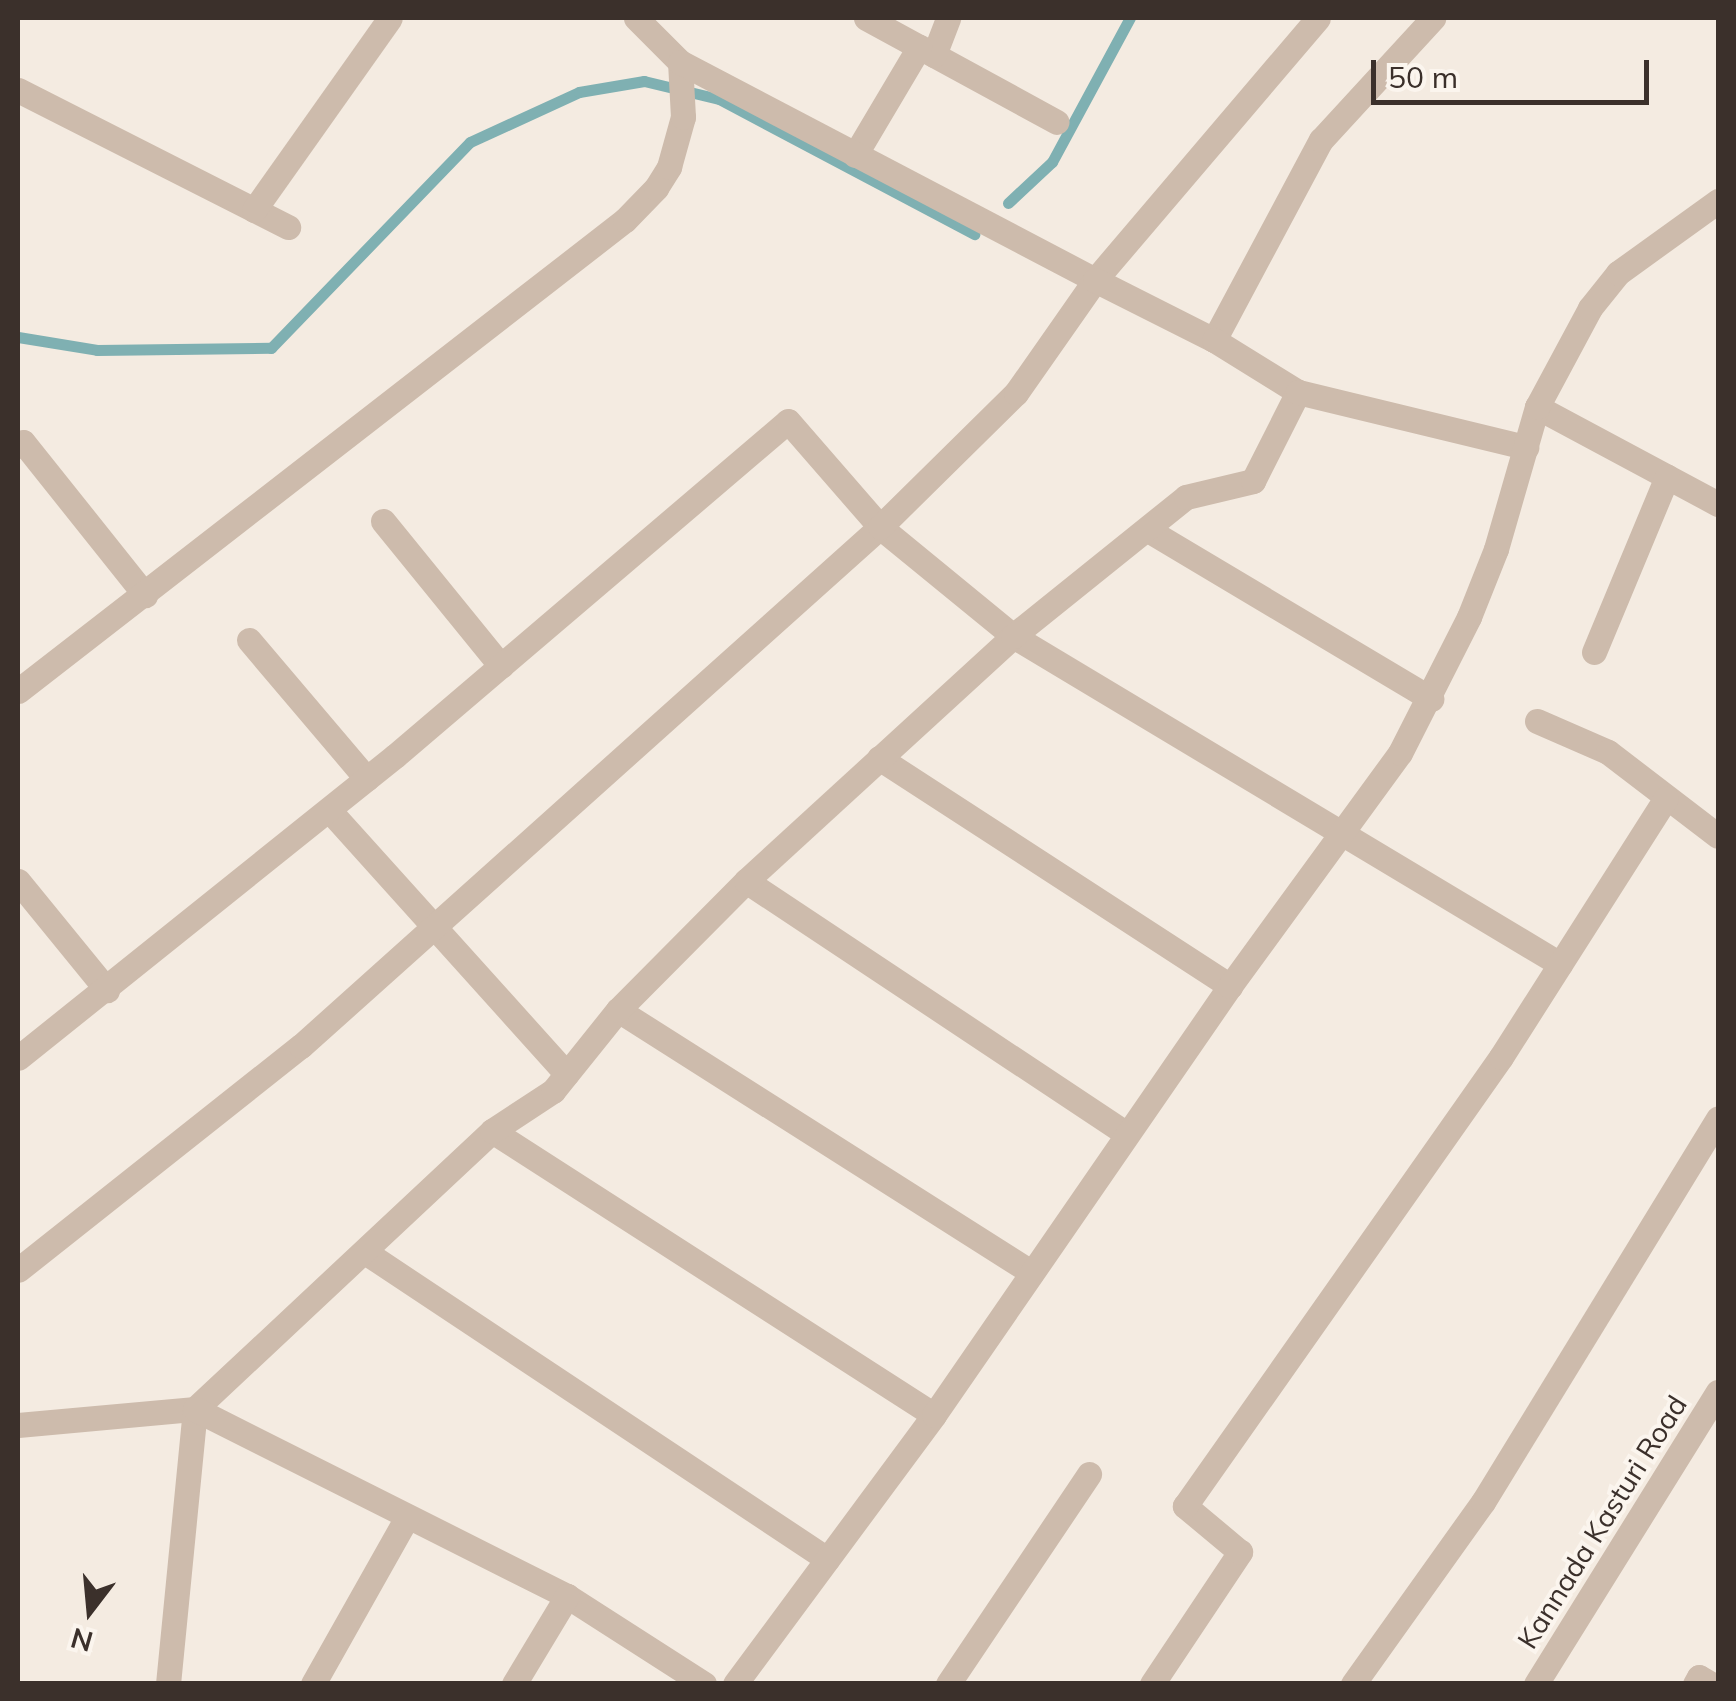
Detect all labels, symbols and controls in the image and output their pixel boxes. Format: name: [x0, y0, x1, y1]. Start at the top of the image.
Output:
scale bar: [1376, 40, 1654, 102]
text: 50 m: [1388, 58, 1458, 96]
street label: Kannada Kasturi Road: [1510, 1389, 1694, 1655]
north arrow: [40, 1561, 140, 1661]
text: N: [67, 1621, 97, 1660]

